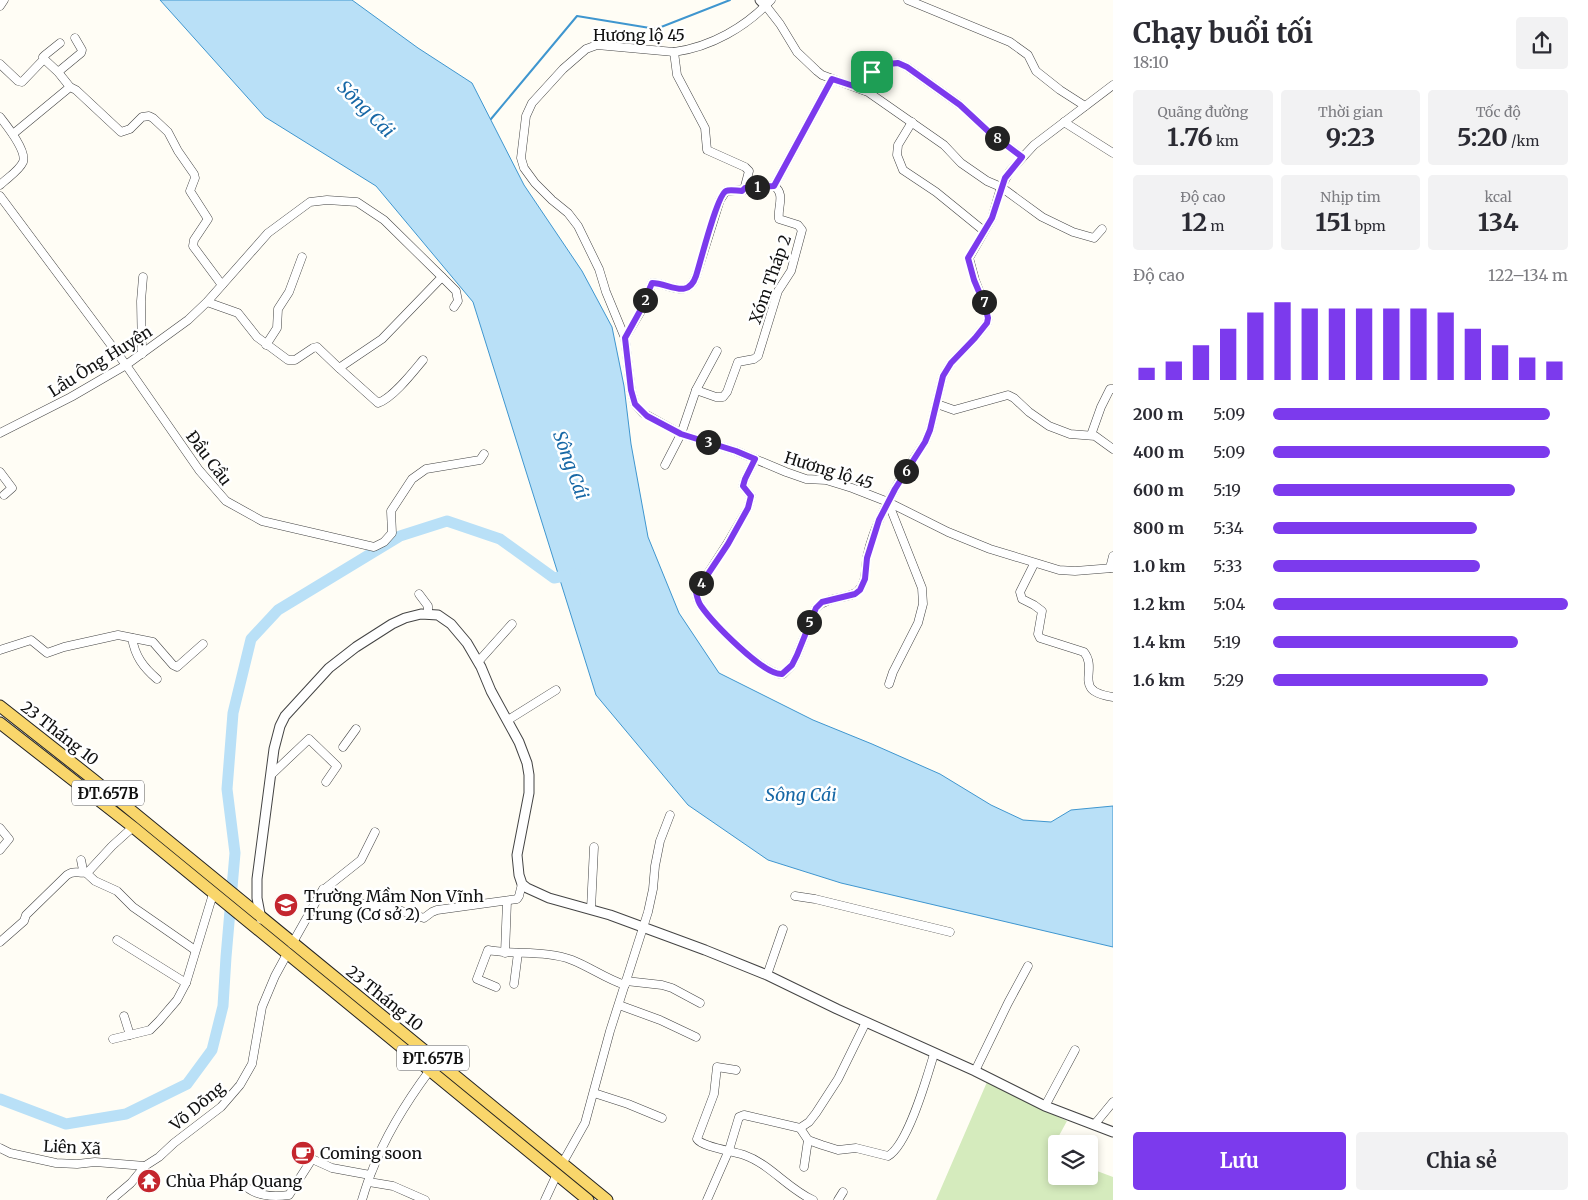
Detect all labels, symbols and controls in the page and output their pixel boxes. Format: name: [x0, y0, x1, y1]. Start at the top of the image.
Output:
text: Chạy buổi tối: [1133, 15, 1313, 51]
button: share: [1516, 17, 1568, 69]
street label: Hương lộ 45: [593, 25, 685, 45]
pin: [851, 51, 893, 93]
text: 18:10: [1133, 52, 1169, 72]
icon: arrive: [858, 58, 886, 86]
water label: Sông Cái: [333, 76, 399, 142]
text: Quãng đường: [1157, 103, 1248, 121]
text: Thời gian: [1318, 103, 1383, 121]
text: Tốc độ: [1476, 103, 1521, 121]
text: 1.76: [1167, 121, 1213, 153]
text: 9:23: [1326, 121, 1375, 153]
text: 5:20: [1457, 121, 1508, 153]
pin: 8: [984, 126, 1010, 150]
text: 8: [993, 129, 1002, 147]
text: km: [1213, 132, 1239, 150]
text: /km: [1508, 132, 1539, 150]
pin: 1: [744, 174, 770, 200]
text: 1: [754, 178, 761, 196]
text: Độ cao: [1180, 188, 1225, 206]
text: Nhịp tim: [1320, 188, 1381, 206]
text: kcal: [1484, 188, 1512, 206]
text: 12: [1181, 206, 1207, 238]
text: 151: [1315, 206, 1351, 238]
text: 134: [1478, 206, 1519, 238]
text: m: [1207, 217, 1224, 235]
text: bpm: [1351, 217, 1386, 235]
street label: Xóm Tháp 2: [745, 232, 795, 326]
text: Độ cao: [1133, 265, 1185, 285]
text: 122–134 m: [1488, 265, 1568, 285]
pin: 2: [632, 288, 658, 312]
pin: 7: [972, 290, 996, 314]
text: 2: [641, 291, 650, 309]
text: 7: [980, 293, 989, 311]
street label: Lầu Ông Huyện: [44, 321, 156, 401]
text: 200 m: [1133, 404, 1183, 424]
text: 5:09: [1213, 404, 1245, 424]
street label: Đầu Cầu: [182, 427, 236, 489]
water label: Sông Cái: [548, 428, 594, 502]
pin: 3: [696, 430, 720, 454]
text: 3: [704, 433, 713, 451]
text: 400 m: [1133, 442, 1184, 462]
text: 5:09: [1213, 442, 1245, 462]
street label: Hương lộ 45: [782, 447, 876, 493]
pin: 6: [894, 458, 918, 484]
text: 6: [902, 462, 911, 480]
text: 600 m: [1133, 480, 1184, 500]
text: 5:19: [1213, 480, 1241, 500]
text: 800 m: [1133, 518, 1184, 538]
text: 5:34: [1213, 518, 1244, 538]
text: 1.0 km: [1133, 556, 1186, 576]
text: 5:33: [1213, 556, 1243, 576]
pin: 4: [688, 570, 714, 596]
text: 4: [697, 574, 706, 592]
text: 1.2 km: [1133, 594, 1185, 614]
text: 5:04: [1213, 594, 1245, 614]
pin: 5: [796, 610, 822, 634]
text: 5: [805, 613, 814, 631]
text: 1.4 km: [1133, 632, 1185, 652]
text: 5:19: [1213, 632, 1241, 652]
text: 1.6 km: [1133, 670, 1185, 690]
text: 5:29: [1213, 670, 1244, 690]
street label: 23 Tháng 10: [17, 697, 103, 769]
road number: ĐT.657B: [72, 780, 144, 806]
water label: Sông Cái: [765, 783, 837, 806]
place label: Trường Mầm Non Vĩnh Trung (Cơ sở 2): [304, 886, 484, 924]
school or university icon: Trường Mầm Non Vĩnh Trung (Cơ sở 2): [273, 892, 299, 918]
street label: 23 Tháng 10: [343, 961, 427, 1035]
road number: ĐT.657B: [397, 1046, 469, 1070]
street label: Võ Dõng: [165, 1077, 229, 1135]
button: Lưu: [1133, 1132, 1346, 1190]
button: Chia sẻ: [1356, 1132, 1568, 1190]
map controls: [1048, 1135, 1098, 1185]
button: layers: [1048, 1135, 1098, 1185]
street label: Liên Xã: [43, 1136, 102, 1159]
cafe icon: Coming soon: [290, 1140, 316, 1166]
place label: Coming soon: [320, 1143, 422, 1163]
temple icon: Chùa Pháp Quang: [136, 1168, 162, 1194]
place label: Chùa Pháp Quang: [166, 1171, 303, 1191]

